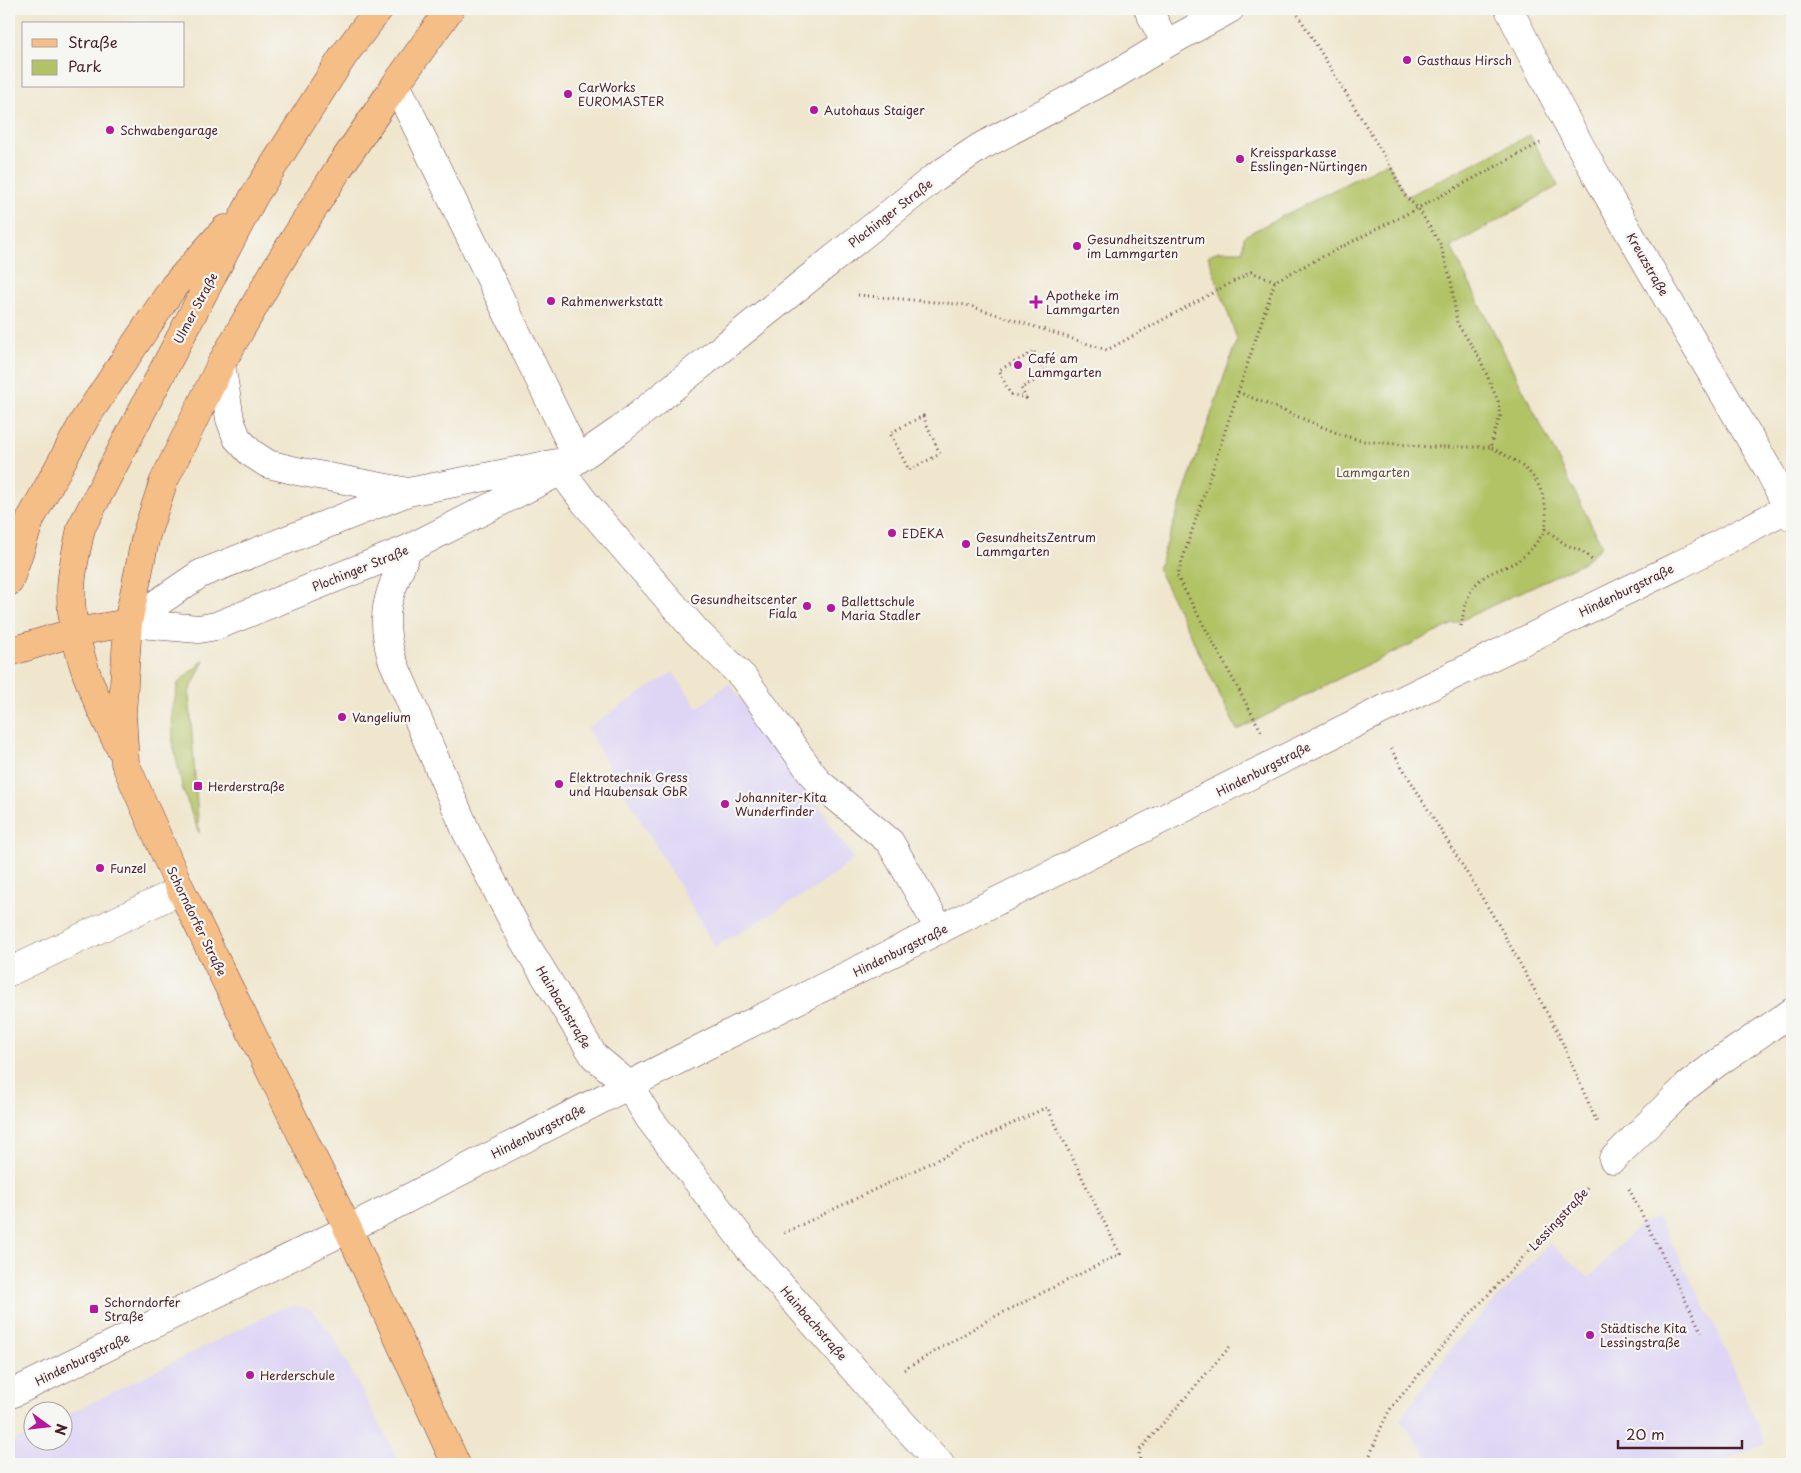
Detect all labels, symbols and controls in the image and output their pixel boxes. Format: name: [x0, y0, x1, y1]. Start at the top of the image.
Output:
legend: [22, 22, 185, 88]
text: Straße: [68, 30, 118, 53]
place label: Gasthaus Hirsch: [1417, 51, 1512, 69]
text: Park: [68, 54, 102, 77]
marker: Gasthaus Hirsch: [1401, 54, 1413, 66]
place label: CarWorks EUROMASTER: [578, 78, 665, 110]
marker: CarWorks EUROMASTER: [562, 88, 574, 100]
place label: Autohaus Staiger: [824, 101, 925, 119]
marker: Autohaus Staiger: [808, 104, 820, 116]
place label: Schwabengarage: [120, 121, 218, 139]
marker: Schwabengarage: [104, 124, 116, 136]
place label: Kreissparkasse Esslingen-Nürtingen: [1250, 143, 1367, 175]
marker: Kreissparkasse Esslingen-Nürtingen: [1234, 153, 1246, 165]
street label: Plochinger Straße: [844, 174, 936, 252]
street label: Kreuzstraße: [1623, 229, 1673, 299]
place label: Gesundheitszentrum im Lammgarten: [1087, 230, 1205, 262]
marker: Gesundheitszentrum im Lammgarten: [1071, 240, 1083, 252]
street label: Ulmer Straße: [169, 269, 221, 347]
place label: Apotheke im Lammgarten: [1046, 286, 1120, 318]
place label: Rahmenwerkstatt: [561, 292, 663, 310]
marker: Rahmenwerkstatt: [545, 295, 557, 307]
marker: Apotheke im Lammgarten: [1030, 296, 1042, 308]
place label: Café am Lammgarten: [1028, 349, 1102, 381]
marker: Café am Lammgarten: [1012, 359, 1024, 371]
park label: Lammgarten: [1336, 463, 1410, 481]
place label: EDEKA: [902, 524, 944, 542]
marker: EDEKA: [886, 527, 898, 539]
place label: GesundheitsZentrum Lammgarten: [976, 528, 1096, 560]
marker: GesundheitsZentrum Lammgarten: [960, 538, 972, 550]
street label: Plochinger Straße: [309, 540, 411, 596]
street label: Hindenburgstraße: [1575, 559, 1677, 621]
place label: Gesundheitscenter Fiala: [690, 590, 797, 622]
place label: Ballettschule Maria Stadler: [841, 592, 921, 624]
marker: Gesundheitscenter Fiala: [801, 600, 813, 612]
marker: Ballettschule Maria Stadler: [825, 602, 837, 614]
place label: Vangelium: [352, 708, 411, 726]
marker: Vangelium: [336, 711, 348, 723]
street label: Hindenburgstraße: [1213, 737, 1313, 801]
place label: Elektrotechnik Gress und Haubensak GbR: [569, 768, 688, 800]
place label: Herderstraße: [208, 777, 285, 795]
marker: Elektrotechnik Gress und Haubensak GbR: [553, 778, 565, 790]
marker: Herderstraße: [192, 780, 204, 792]
place label: Johanniter-Kita Wunderfinder: [735, 788, 827, 820]
marker: Johanniter-Kita Wunderfinder: [719, 798, 731, 810]
place label: Funzel: [110, 859, 146, 877]
marker: Funzel: [94, 862, 106, 874]
street label: Schorndorfer Straße: [163, 863, 231, 979]
street label: Hindenburgstraße: [849, 919, 951, 981]
street label: Hainbachstraße: [532, 962, 596, 1052]
street label: Hindenburgstraße: [488, 1099, 588, 1163]
street label: Lessingstraße: [1524, 1184, 1592, 1254]
street label: Hainbachstraße: [776, 1282, 852, 1364]
place label: Schorndorfer Straße: [104, 1293, 181, 1325]
marker: Schorndorfer Straße: [88, 1303, 100, 1315]
place label: Städtische Kita Lessingstraße: [1600, 1319, 1687, 1351]
street label: Hindenburgstraße: [31, 1328, 133, 1390]
marker: Städtische Kita Lessingstraße: [1584, 1329, 1596, 1341]
place label: Herderschule: [260, 1366, 335, 1384]
marker: Herderschule: [244, 1369, 256, 1381]
north arrow: [22, 1400, 72, 1450]
scale bar: [1618, 1418, 1742, 1450]
text: N: [49, 1421, 73, 1438]
text: 20 m: [1626, 1422, 1665, 1445]

